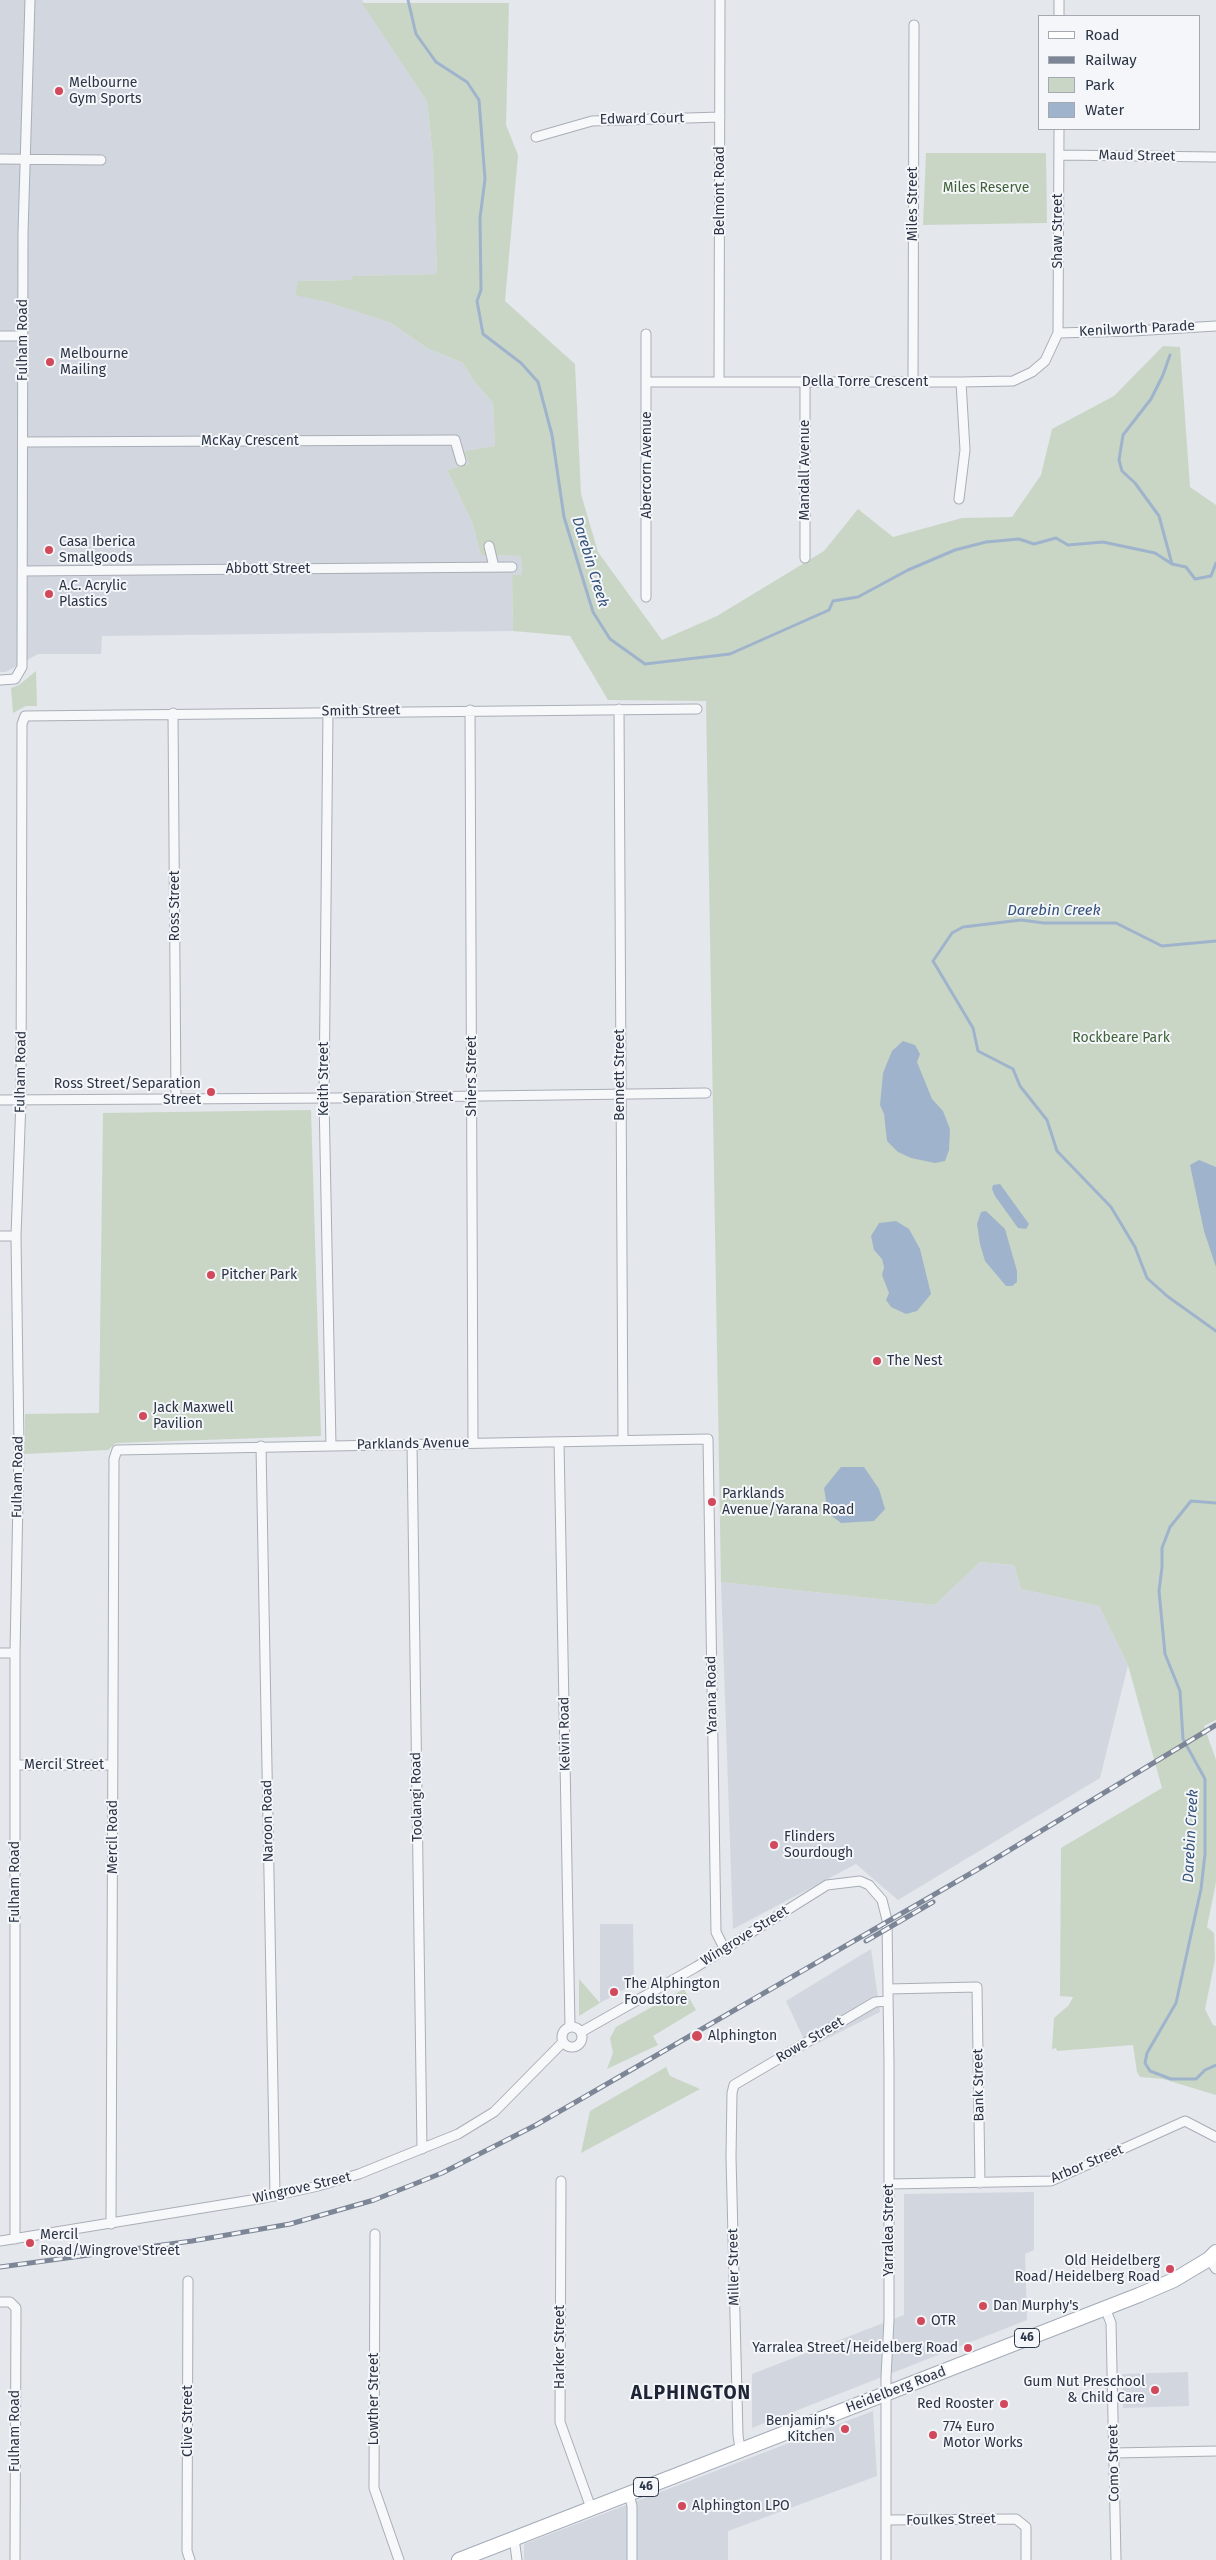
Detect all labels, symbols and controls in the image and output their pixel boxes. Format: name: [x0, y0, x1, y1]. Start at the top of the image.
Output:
legend: [1038, 15, 1201, 130]
text: Road: [1085, 26, 1120, 44]
text: Railway: [1085, 51, 1137, 69]
place label: Melbourne Gym Sports: [69, 75, 142, 108]
text: Park: [1085, 76, 1115, 94]
marker: Melbourne Gym Sports: [53, 85, 65, 97]
text: Water: [1085, 101, 1124, 119]
street label: Edward Court: [600, 110, 684, 128]
street label: Belmont Road: [712, 146, 728, 236]
street label: Maud Street: [1098, 147, 1176, 165]
street label: Miles Street: [905, 167, 921, 241]
park label: Miles Reserve: [943, 180, 1029, 196]
street label: Shaw Street: [1050, 193, 1066, 269]
street label: Fulham Road: [15, 299, 31, 381]
street label: Kenilworth Parade: [1079, 318, 1195, 340]
place label: Melbourne Mailing: [60, 346, 129, 378]
marker: Melbourne Mailing: [44, 356, 56, 368]
street label: Della Torre Crescent: [802, 374, 928, 390]
street label: Abercorn Avenue: [639, 411, 655, 519]
street label: Mandall Avenue: [797, 420, 813, 520]
street label: McKay Crescent: [201, 433, 299, 449]
water label: Darebin Creek: [568, 515, 612, 609]
place label: Casa Iberica Smallgoods: [59, 534, 135, 566]
marker: Casa Iberica Smallgoods: [43, 544, 55, 556]
street label: Abbott Street: [226, 561, 310, 577]
place label: A.C. Acrylic Plastics: [59, 578, 127, 610]
marker: A.C. Acrylic Plastics: [43, 588, 55, 600]
street label: Smith Street: [322, 702, 400, 720]
street label: Ross Street: [167, 870, 183, 942]
water label: Darebin Creek: [1007, 902, 1101, 920]
street label: Bennett Street: [612, 1029, 628, 1121]
park label: Rockbeare Park: [1072, 1030, 1170, 1046]
street label: Fulham Road: [12, 1031, 30, 1113]
street label: Shiers Street: [464, 1036, 480, 1116]
street label: Keith Street: [316, 1042, 332, 1116]
place label: Ross Street/Separation Street: [54, 1076, 201, 1108]
marker: Ross Street/Separation Street: [205, 1086, 217, 1098]
street label: Separation Street: [343, 1089, 453, 1107]
place label: Pitcher Park: [221, 1267, 297, 1283]
marker: Pitcher Park: [205, 1269, 217, 1281]
place label: The Nest: [887, 1353, 943, 1369]
marker: The Nest: [871, 1355, 883, 1367]
place label: Jack Maxwell Pavilion: [153, 1400, 234, 1432]
marker: Jack Maxwell Pavilion: [137, 1410, 149, 1422]
street label: Parklands Avenue: [357, 1435, 469, 1453]
street label: Fulham Road: [9, 1436, 27, 1518]
place label: Parklands Avenue/Yarana Road: [722, 1486, 854, 1518]
marker: Parklands Avenue/Yarana Road: [706, 1496, 718, 1508]
street label: Yarana Road: [703, 1656, 721, 1734]
street label: Kelvin Road: [556, 1697, 574, 1771]
street label: Toolangi Road: [408, 1752, 426, 1842]
street label: Mercil Street: [24, 1757, 104, 1773]
street label: Naroon Road: [259, 1780, 277, 1862]
water label: Darebin Creek: [1180, 1789, 1202, 1883]
street label: Mercil Road: [105, 1800, 121, 1874]
place label: Flinders Sourdough: [784, 1829, 853, 1861]
marker: Flinders Sourdough: [768, 1839, 780, 1851]
street label: Fulham Road: [7, 1841, 23, 1923]
street label: Wingrove Street: [698, 1902, 792, 1970]
place label: The Alphington Foodstore: [624, 1976, 720, 2008]
marker: The Alphington Foodstore: [608, 1986, 620, 1998]
street label: Rowe Street: [773, 2013, 847, 2067]
place label: Alphington: [708, 2028, 777, 2044]
marker: Alphington: [690, 2029, 704, 2043]
street label: Bank Street: [970, 2048, 988, 2122]
street label: Arbor Street: [1048, 2141, 1126, 2187]
street label: Wingrove Street: [251, 2169, 353, 2207]
street label: Yarralea Street: [881, 2184, 897, 2276]
place label: Mercil Road/Wingrove Street: [40, 2227, 180, 2260]
street label: Miller Street: [725, 2228, 743, 2306]
marker: Mercil Road/Wingrove Street: [24, 2237, 36, 2249]
place label: Old Heidelberg Road/Heidelberg Road: [1015, 2253, 1160, 2286]
marker: Old Heidelberg Road/Heidelberg Road: [1164, 2263, 1176, 2275]
place label: Dan Murphy's: [993, 2298, 1079, 2314]
marker: Dan Murphy's: [977, 2300, 989, 2312]
street label: Harker Street: [552, 2305, 568, 2389]
place label: OTR: [931, 2313, 956, 2329]
marker: OTR: [915, 2315, 927, 2327]
road number: 46: [1014, 2328, 1040, 2348]
place label: Yarralea Street/Heidelberg Road: [752, 2340, 958, 2356]
marker: Yarralea Street/Heidelberg Road: [962, 2342, 974, 2354]
street label: Lowther Street: [366, 2353, 382, 2445]
street label: Heidelberg Road: [844, 2363, 948, 2417]
place label: Gum Nut Preschool & Child Care: [1023, 2374, 1145, 2406]
district label: ALPHINGTON: [630, 2383, 752, 2405]
marker: Gum Nut Preschool & Child Care: [1149, 2384, 1161, 2396]
street label: Clive Street: [180, 2385, 196, 2457]
street label: Fulham Road: [7, 2390, 23, 2472]
place label: Red Rooster: [917, 2396, 994, 2412]
marker: Red Rooster: [998, 2398, 1010, 2410]
place label: Benjamin's Kitchen: [766, 2413, 835, 2446]
place label: 774 Euro Motor Works: [943, 2419, 1023, 2452]
marker: Benjamin's Kitchen: [839, 2423, 851, 2435]
street label: Como Street: [1105, 2424, 1123, 2502]
marker: 774 Euro Motor Works: [927, 2429, 939, 2441]
road number: 46: [634, 2478, 658, 2496]
place label: Alphington LPO: [692, 2498, 790, 2514]
marker: Alphington LPO: [676, 2500, 688, 2512]
street label: Foulkes Street: [906, 2511, 996, 2529]

